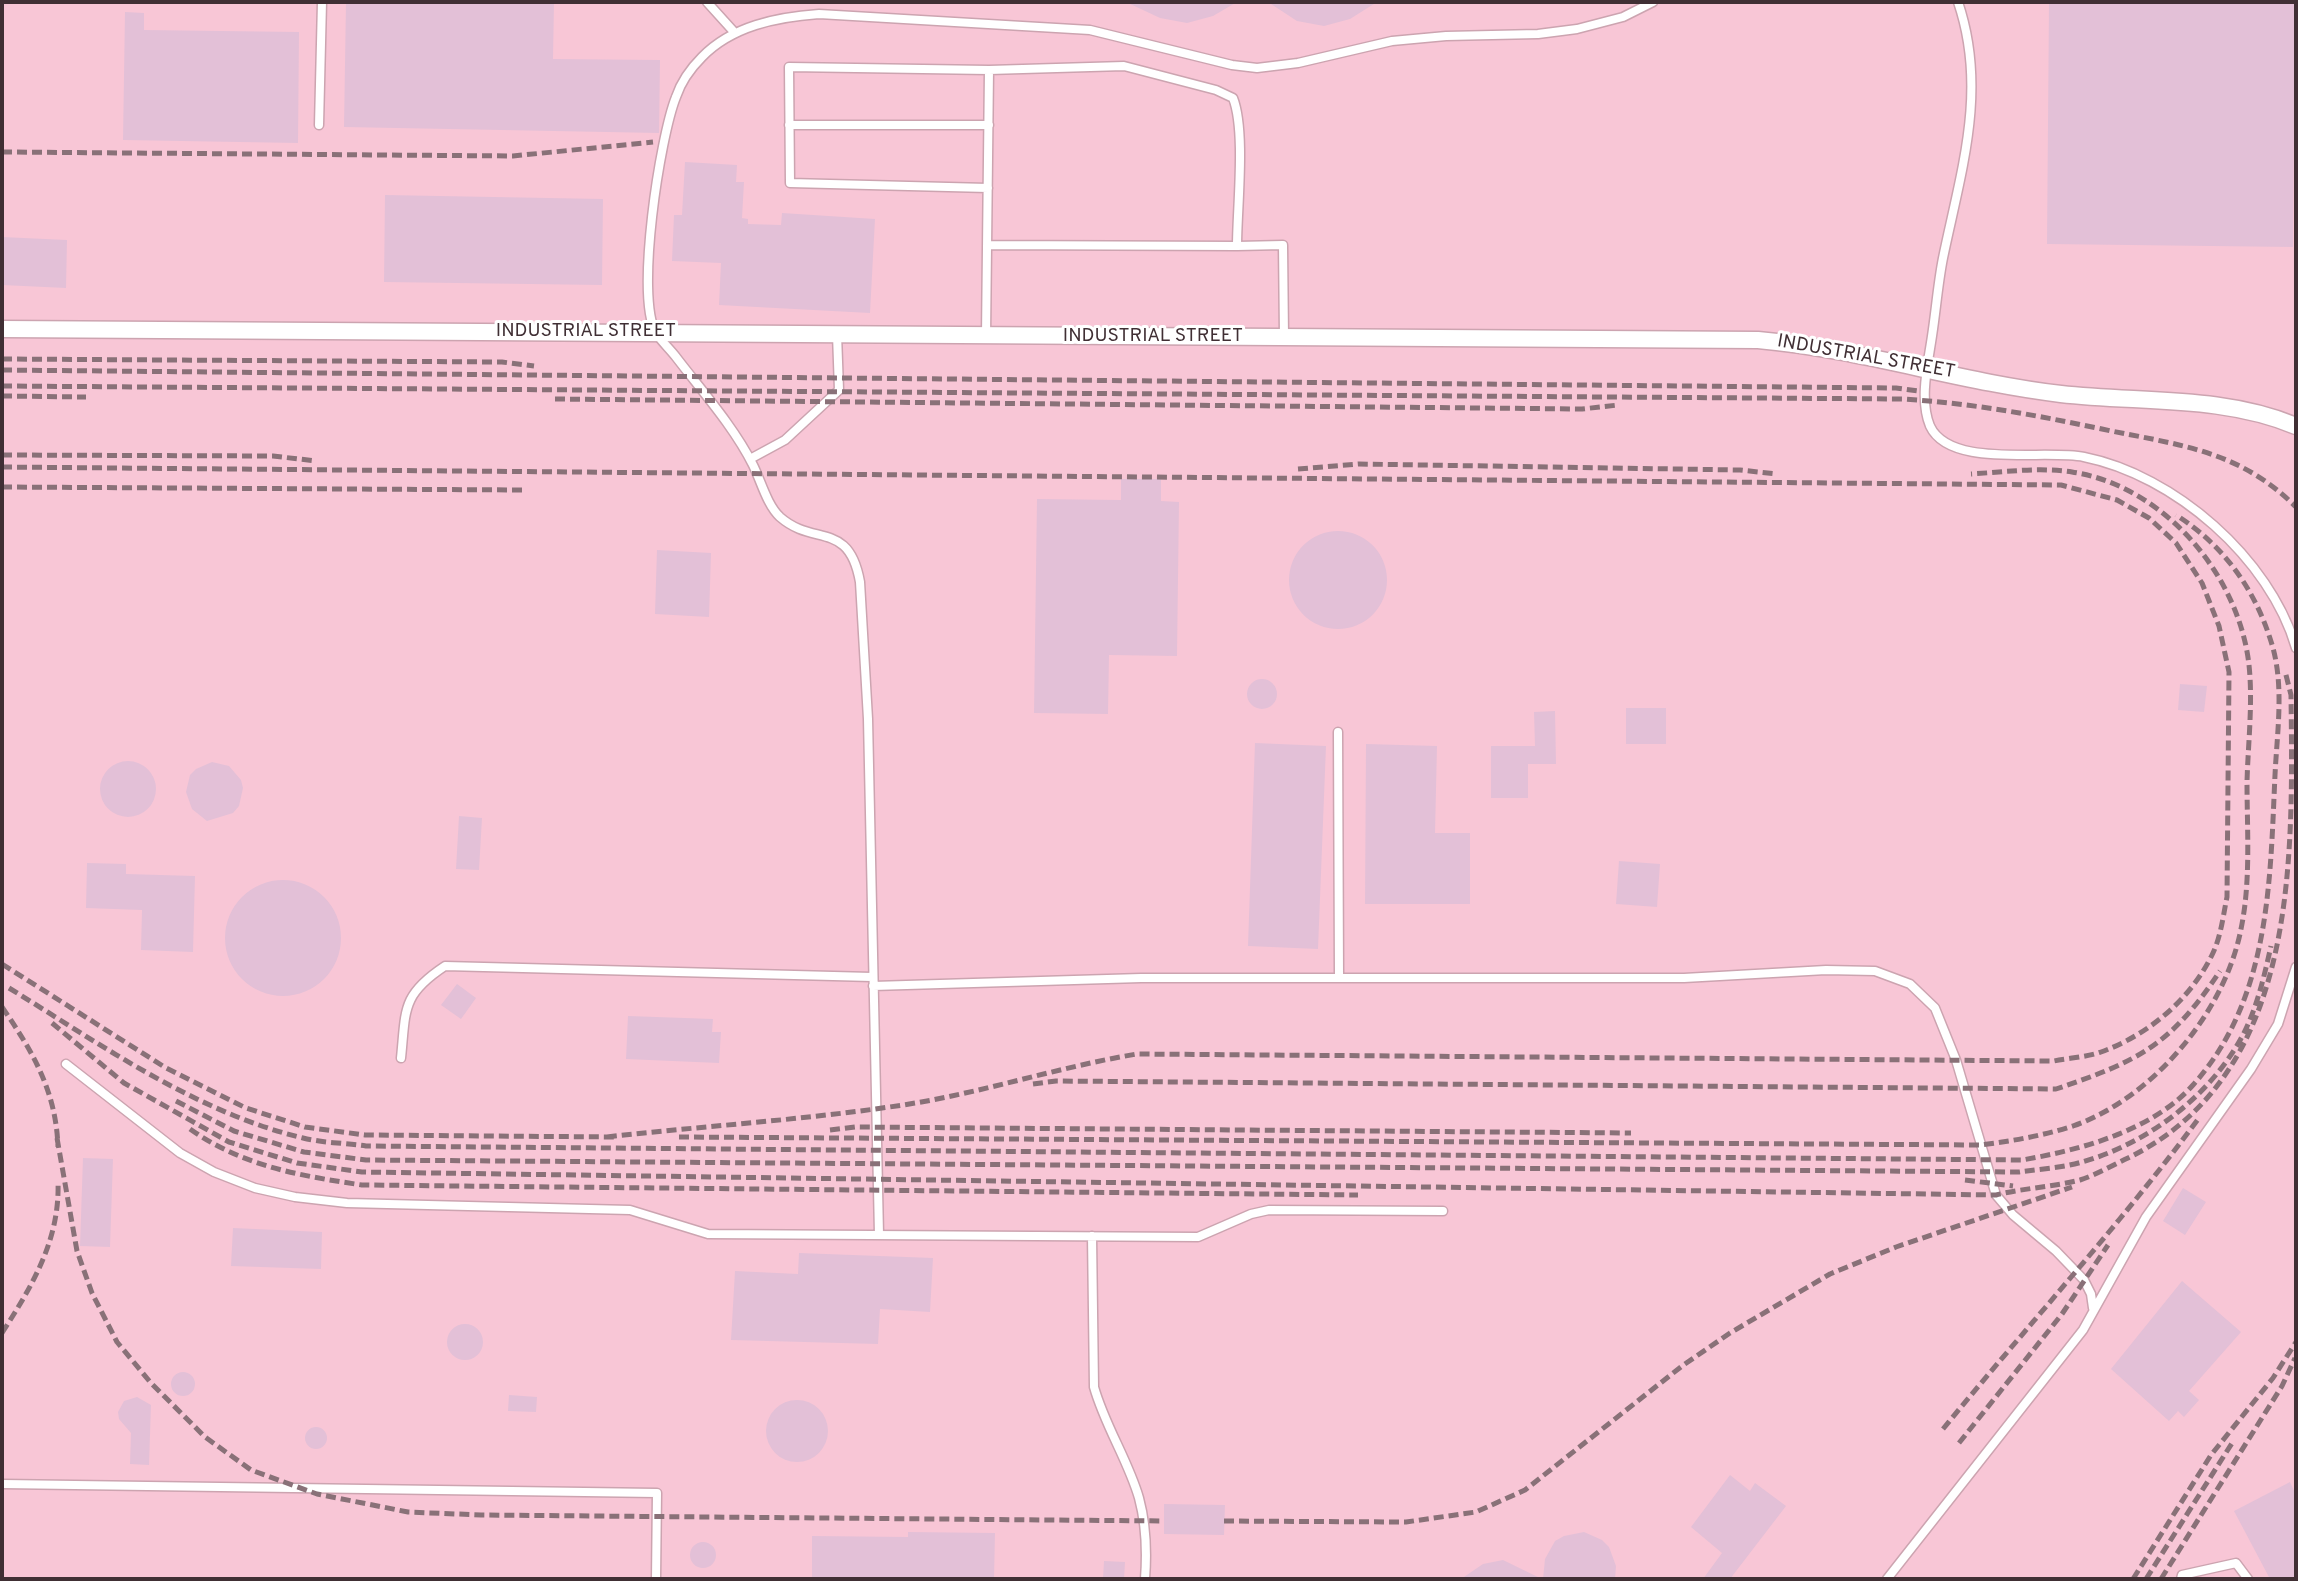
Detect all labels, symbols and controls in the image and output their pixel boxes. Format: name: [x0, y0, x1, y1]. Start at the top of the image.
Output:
street label: INDUSTRIAL STREET: [496, 321, 676, 343]
street label: INDUSTRIAL STREET: [1063, 326, 1243, 348]
street label: INDUSTRIAL STREET: [1775, 331, 1957, 385]

